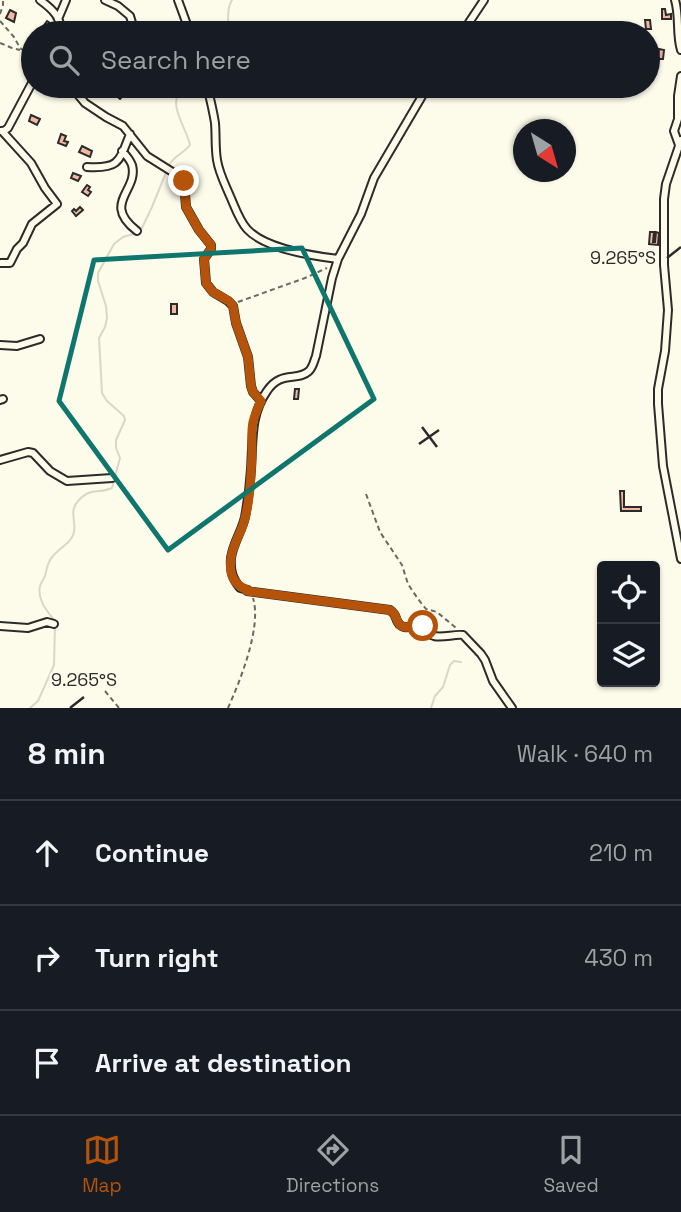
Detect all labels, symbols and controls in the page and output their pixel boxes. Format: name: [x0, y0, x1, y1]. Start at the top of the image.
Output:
search box: [21, 21, 660, 98]
icon: search: [45, 41, 83, 79]
text: Search here: [101, 43, 251, 77]
north arrow: [513, 119, 576, 182]
route end: [168, 165, 199, 196]
text: 9.265°S: [590, 246, 656, 269]
map controls: [597, 561, 660, 687]
button: locate: [597, 561, 660, 624]
route start: [407, 610, 438, 641]
button: layers: [597, 624, 660, 687]
text: 9.265°S: [51, 668, 117, 691]
text: 8 min: [28, 734, 106, 773]
text: Walk · 640 m: [517, 739, 653, 769]
icon: ahead: [28, 834, 66, 872]
text: Continue: [95, 836, 209, 870]
text: 210 m: [589, 838, 653, 868]
icon: right: [28, 939, 66, 977]
text: Turn right: [95, 941, 219, 975]
text: 430 m: [584, 943, 653, 973]
icon: arrive: [28, 1044, 66, 1082]
text: Arrive at destination: [95, 1046, 352, 1080]
tab: Map: [82, 1131, 122, 1198]
tab: Directions: [286, 1131, 379, 1198]
tab: Saved: [543, 1131, 599, 1198]

